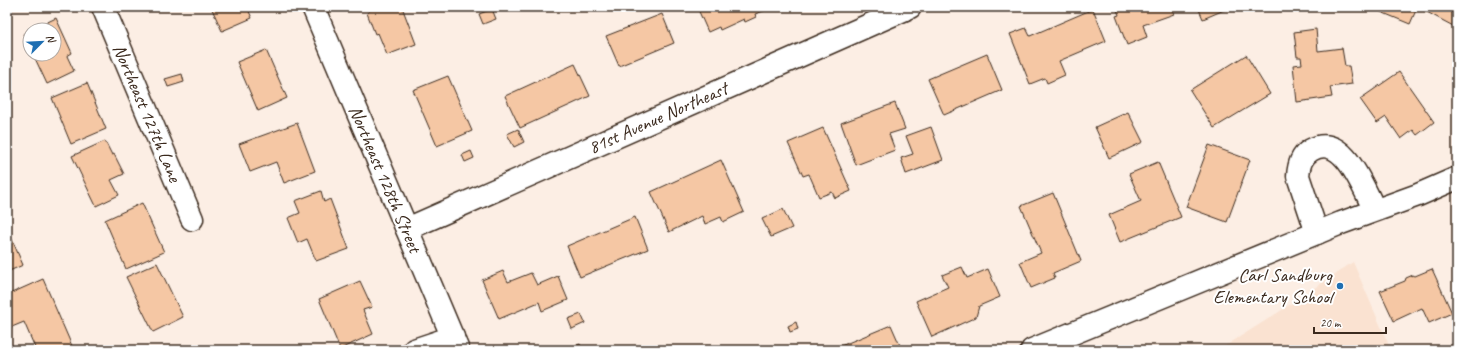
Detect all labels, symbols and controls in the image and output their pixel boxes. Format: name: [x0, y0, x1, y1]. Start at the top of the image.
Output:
north arrow: [22, 22, 62, 62]
text: N: [43, 32, 60, 46]
street label: Northeast 127th Lane: [107, 40, 188, 187]
street label: 81st Avenue Northeast: [585, 76, 734, 159]
street label: Northeast 128th Street: [343, 102, 427, 258]
place label: Carl Sandburg Elementary School: [1213, 263, 1336, 309]
marker: Carl Sandburg Elementary School: [1335, 281, 1345, 291]
scale bar: [1314, 309, 1386, 335]
text: 20 m: [1320, 315, 1342, 331]

